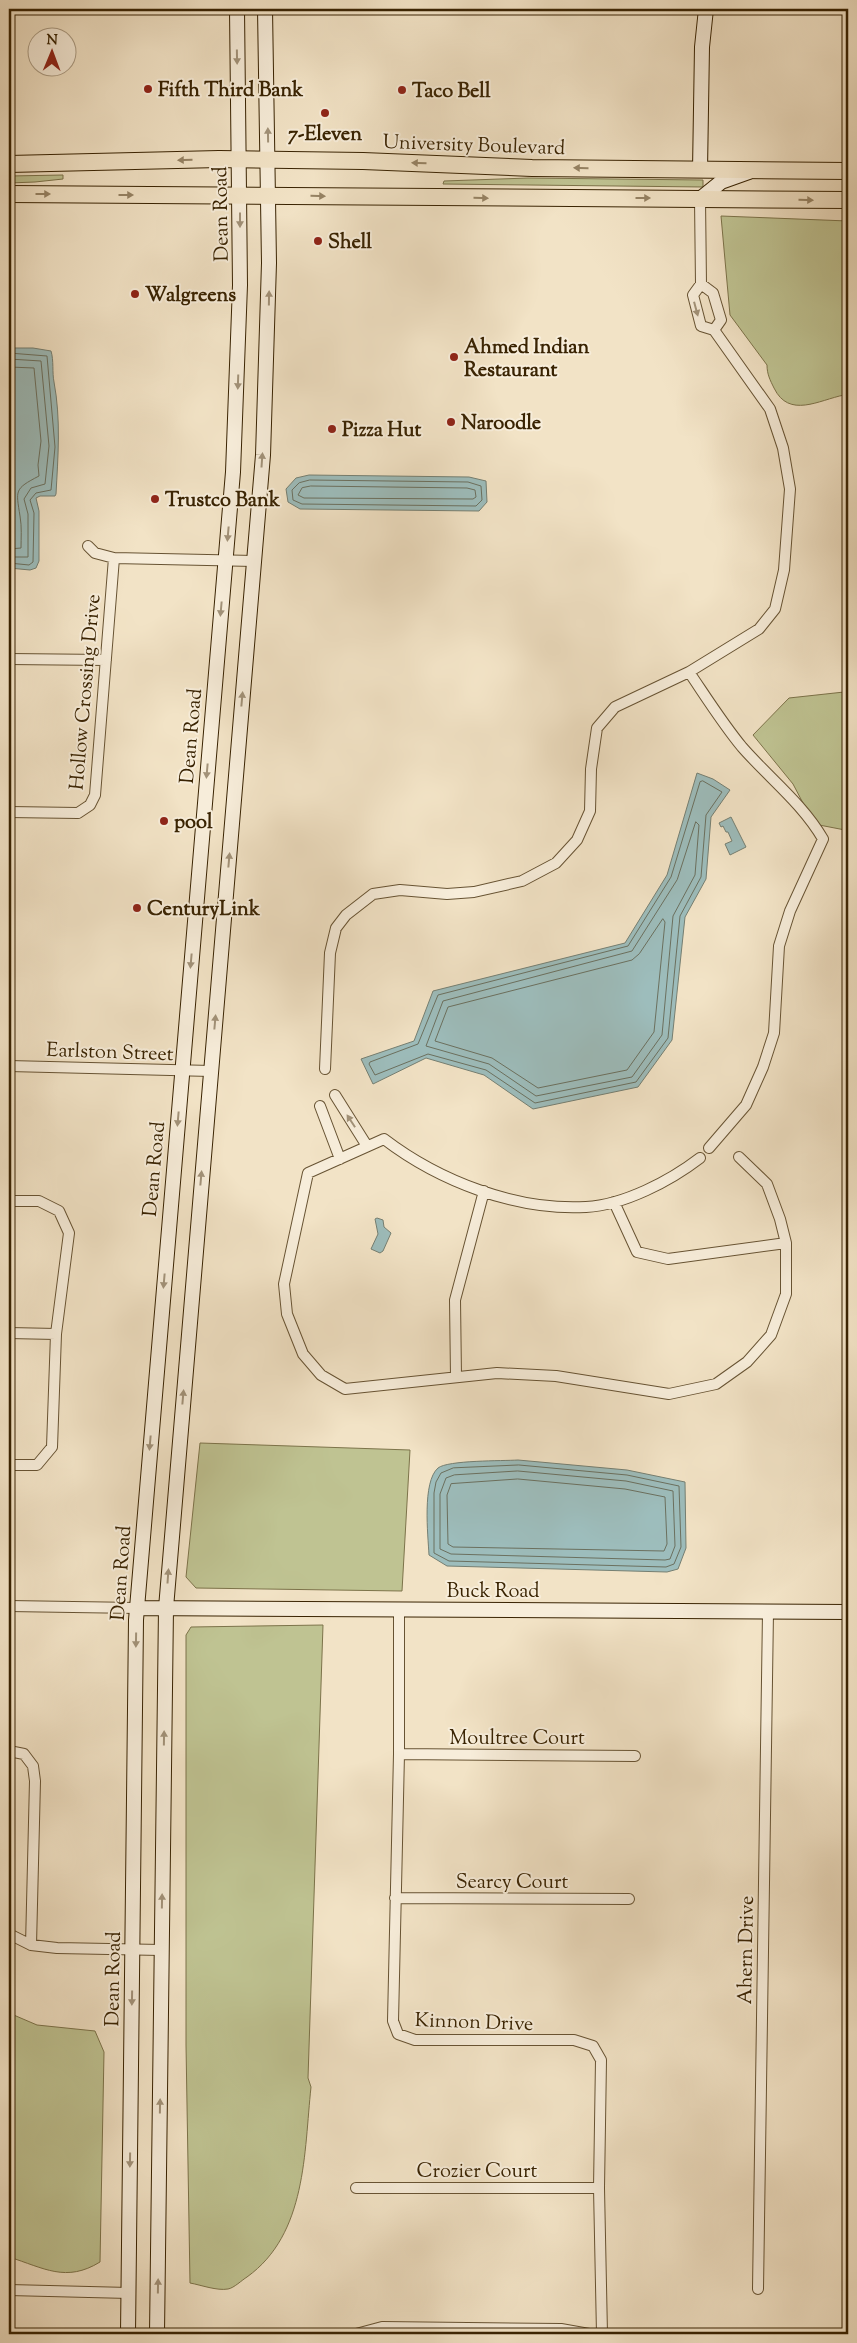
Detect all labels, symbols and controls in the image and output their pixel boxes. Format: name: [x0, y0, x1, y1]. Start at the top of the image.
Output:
north arrow: [28, 28, 78, 78]
text: N: [46, 31, 58, 51]
one-way arrow: [234, 50, 242, 66]
place label: Fifth Third Bank: [158, 77, 303, 106]
place label: Taco Bell: [412, 78, 491, 107]
marker: Fifth Third Bank: [142, 83, 154, 95]
marker: Taco Bell: [396, 84, 408, 96]
marker: 7-Eleven: [319, 107, 331, 119]
place label: 7-Eleven: [288, 121, 362, 150]
one-way arrow: [264, 127, 272, 143]
street label: University Boulevard: [382, 129, 566, 164]
one-way arrow: [177, 156, 193, 164]
one-way arrow: [410, 159, 426, 167]
one-way arrow: [573, 164, 589, 172]
street label: Dean Road: [207, 166, 238, 262]
one-way arrow: [35, 190, 51, 198]
one-way arrow: [118, 191, 134, 199]
one-way arrow: [310, 192, 326, 200]
one-way arrow: [473, 194, 489, 202]
one-way arrow: [635, 194, 651, 202]
one-way arrow: [798, 196, 814, 204]
one-way arrow: [237, 212, 245, 228]
place label: Shell: [328, 229, 372, 258]
marker: Shell: [312, 235, 324, 247]
place label: Walgreens: [145, 282, 236, 311]
marker: Walgreens: [129, 288, 141, 300]
one-way arrow: [265, 290, 273, 306]
one-way arrow: [693, 302, 701, 317]
place label: Ahmed Indian Restaurant: [464, 334, 590, 386]
marker: Ahmed Indian Restaurant: [448, 351, 460, 363]
one-way arrow: [233, 375, 241, 391]
place label: Naroodle: [461, 410, 541, 439]
marker: Naroodle: [445, 416, 457, 428]
place label: Pizza Hut: [342, 417, 422, 446]
marker: Pizza Hut: [326, 423, 338, 435]
one-way arrow: [259, 452, 267, 468]
place label: Trustco Bank: [165, 487, 280, 516]
marker: Trustco Bank: [149, 493, 161, 505]
one-way arrow: [223, 526, 231, 542]
street label: Hollow Crossing Drive: [63, 593, 110, 791]
one-way arrow: [217, 602, 225, 618]
street label: Dean Road: [174, 687, 211, 785]
one-way arrow: [239, 690, 247, 706]
one-way arrow: [203, 763, 211, 779]
place label: pool: [174, 809, 213, 838]
marker: pool: [158, 815, 170, 827]
one-way arrow: [225, 852, 233, 868]
place label: CenturyLink: [147, 896, 260, 925]
marker: CenturyLink: [131, 902, 143, 914]
one-way arrow: [187, 953, 195, 969]
one-way arrow: [211, 1014, 219, 1030]
street label: Earlston Street: [46, 1037, 174, 1070]
one-way arrow: [173, 1112, 181, 1128]
one-way arrow: [346, 1114, 356, 1127]
street label: Dean Road: [137, 1120, 174, 1218]
one-way arrow: [198, 1170, 206, 1186]
one-way arrow: [160, 1273, 168, 1289]
one-way arrow: [179, 1388, 187, 1404]
one-way arrow: [146, 1435, 154, 1451]
street label: Dean Road: [105, 1525, 140, 1622]
one-way arrow: [164, 1568, 172, 1584]
street label: Buck Road: [446, 1578, 540, 1607]
one-way arrow: [132, 1632, 140, 1648]
street label: Moultree Court: [449, 1725, 585, 1754]
one-way arrow: [160, 1730, 168, 1746]
street label: Searcy Court: [456, 1869, 569, 1898]
one-way arrow: [158, 1893, 166, 1909]
street label: Ahern Drive: [732, 1895, 763, 2005]
street label: Dean Road: [99, 1931, 130, 2027]
one-way arrow: [128, 1990, 136, 2006]
street label: Kinnon Drive: [414, 2007, 534, 2040]
one-way arrow: [156, 2097, 164, 2113]
one-way arrow: [126, 2153, 134, 2169]
street label: Crozier Court: [417, 2158, 538, 2187]
one-way arrow: [154, 2277, 162, 2293]

